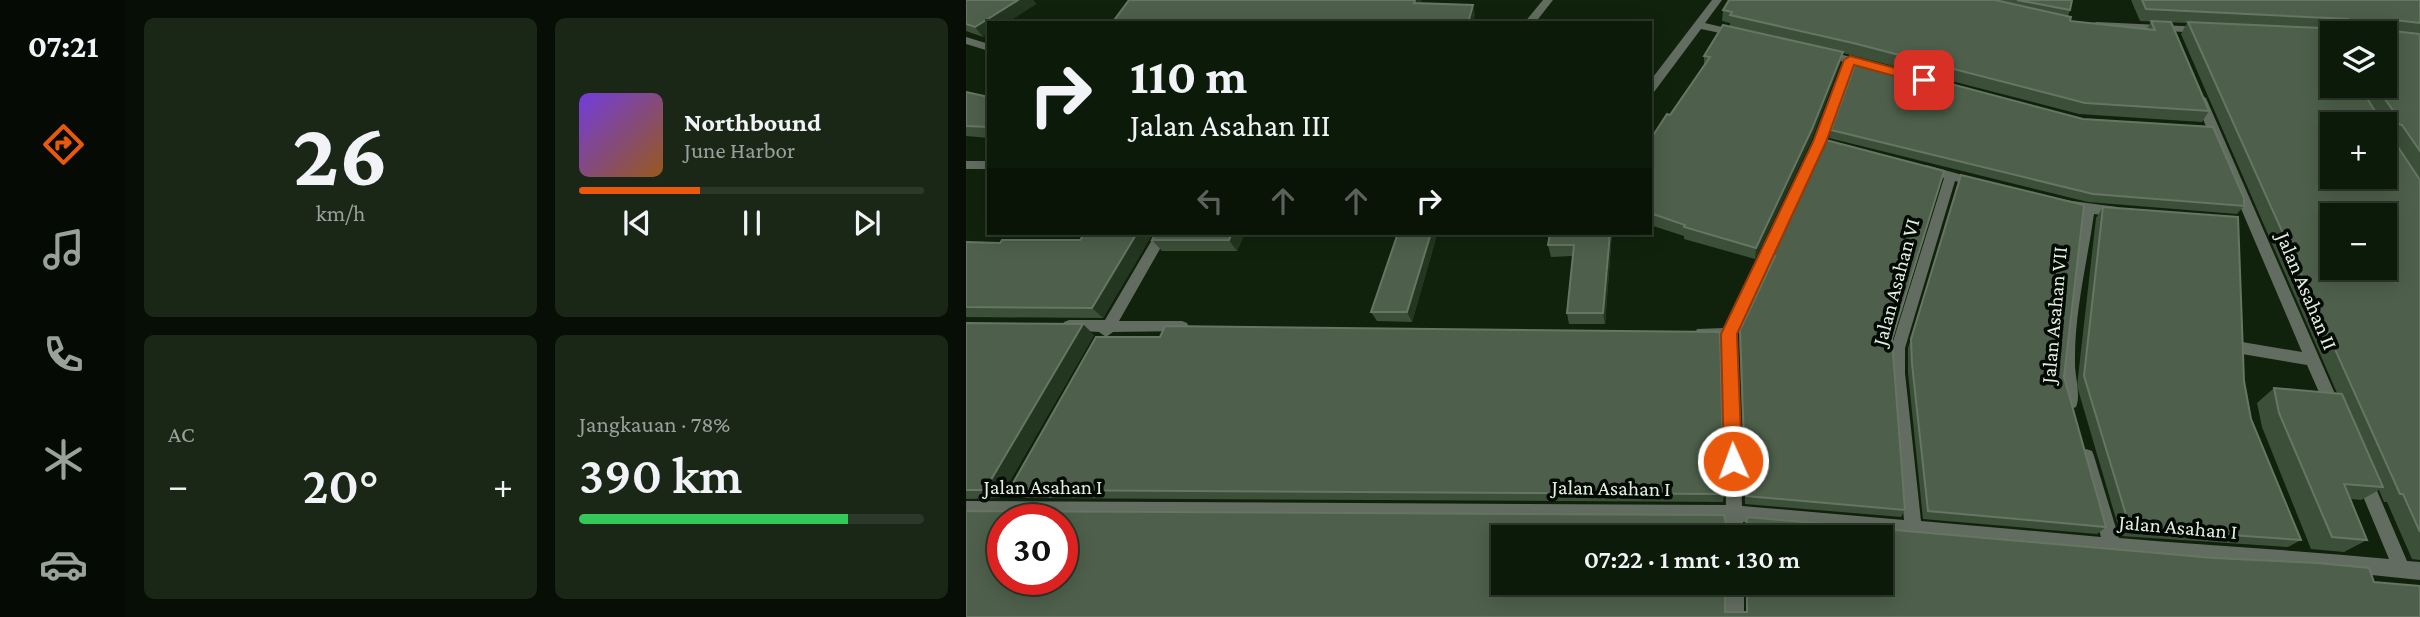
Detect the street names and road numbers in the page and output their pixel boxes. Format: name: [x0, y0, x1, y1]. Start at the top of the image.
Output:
street label: Jalan Asahan VI: [1867, 216, 1925, 350]
street label: Jalan Asahan II: [2271, 227, 2343, 353]
street label: Jalan Asahan VII: [2036, 246, 2072, 386]
street label: Jalan Asahan I: [982, 475, 1102, 499]
street label: Jalan Asahan I: [1549, 475, 1671, 501]
street label: Jalan Asahan I: [2116, 510, 2238, 544]

